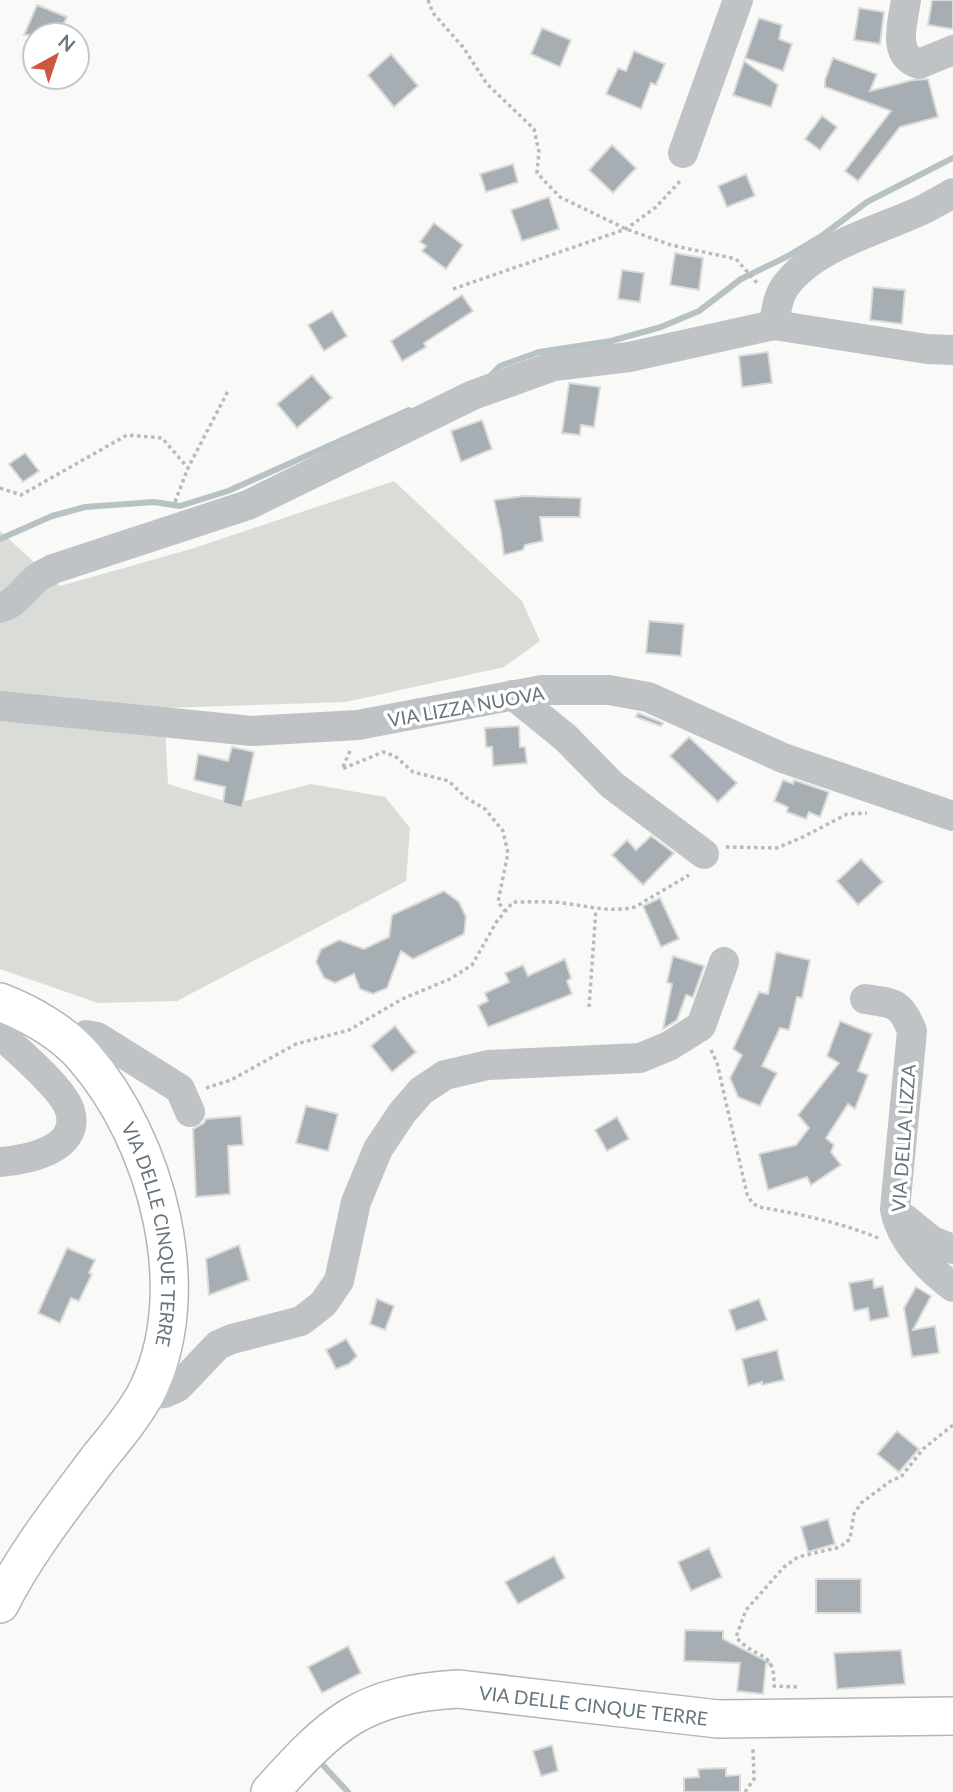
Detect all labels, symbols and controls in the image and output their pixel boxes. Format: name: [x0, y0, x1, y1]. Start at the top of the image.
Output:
north arrow: [21, 21, 91, 91]
text: N: [54, 29, 80, 56]
street label: VIA LIZZA NUOVA: [386, 681, 546, 731]
street label: VIA DELLA LIZZA: [886, 1063, 920, 1213]
street label: VIA DELLE CINQUE TERRE: [118, 1118, 181, 1349]
street label: VIA DELLE CINQUE TERRE: [478, 1680, 709, 1729]

